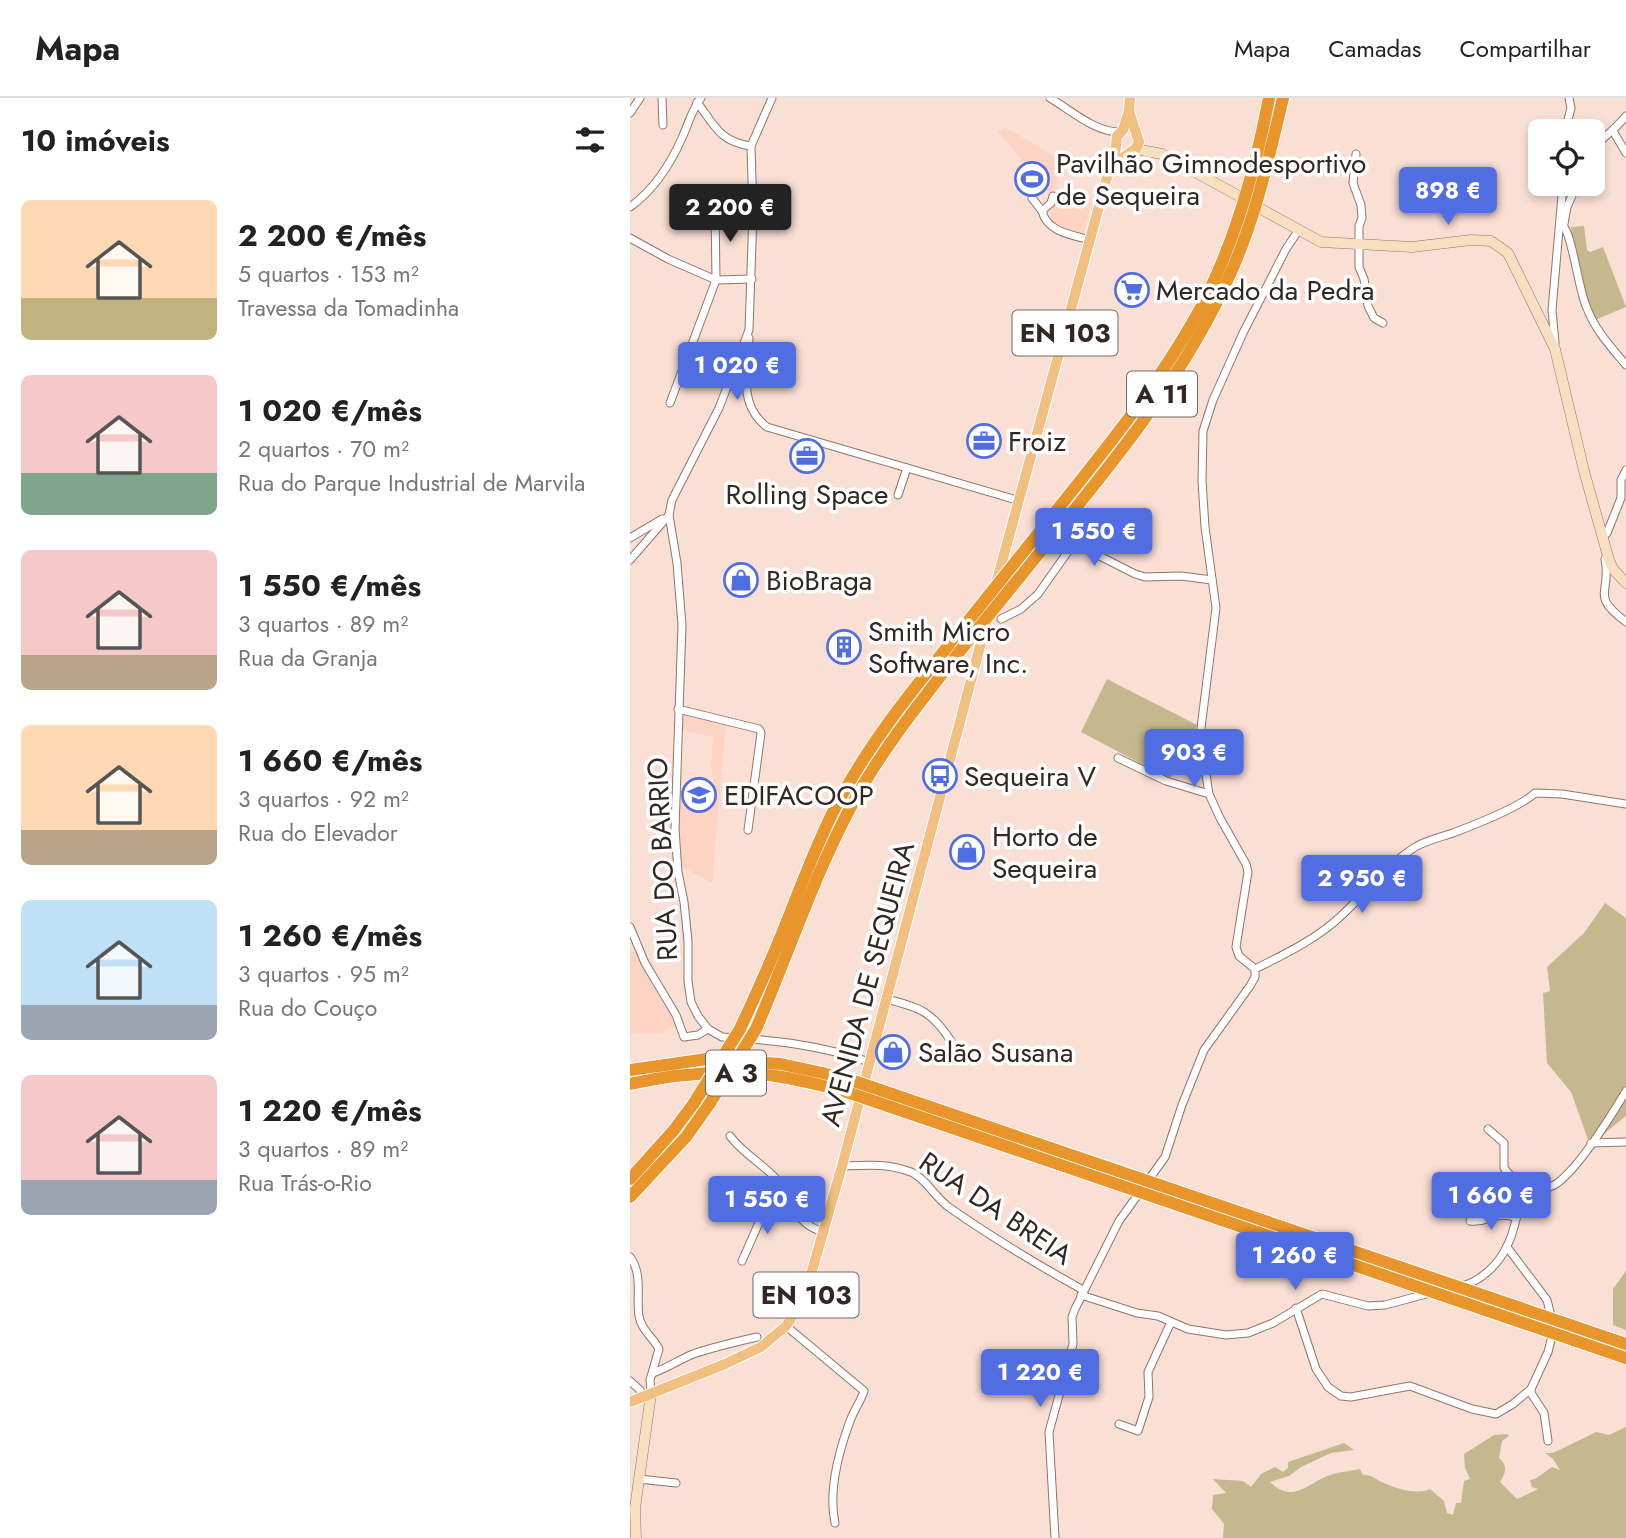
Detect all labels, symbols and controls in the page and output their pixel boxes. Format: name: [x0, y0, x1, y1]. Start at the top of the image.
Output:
text: Mapa: [35, 25, 120, 72]
text: Mapa: [1234, 31, 1290, 66]
text: Camadas: [1328, 31, 1421, 66]
text: Compartilhar: [1459, 31, 1591, 66]
text: 10 imóveis: [21, 119, 170, 162]
map controls: [1528, 119, 1605, 196]
button: locate: [1528, 119, 1605, 196]
icon: filters: [571, 121, 609, 159]
place label: Pavilhão Gimnodesportivo de Sequeira: [1056, 143, 1366, 216]
sports icon: Pavilhão Gimnodesportivo de Sequeira: [1013, 160, 1051, 198]
pin: 898 €: [1399, 167, 1497, 227]
text: 898 €: [1415, 173, 1481, 207]
pin: 2 200 €: [665, 184, 795, 244]
text: 2 200 €: [685, 190, 775, 224]
text: 2 200 €/mês: [238, 214, 426, 257]
icon: home: [77, 228, 161, 312]
text: 5 quartos · 153 m²: [238, 257, 419, 291]
place label: Mercado da Pedra: [1156, 270, 1375, 311]
supermarket icon: Mercado da Pedra: [1113, 271, 1151, 309]
text: Travessa da Tomadinha: [238, 291, 459, 325]
road number: EN 103: [1012, 310, 1118, 356]
pin: 1 020 €: [672, 342, 802, 402]
text: 1 020 €: [694, 348, 780, 382]
road number: A 11: [1127, 372, 1197, 416]
text: 1 020 €/mês: [238, 389, 422, 432]
icon: home: [77, 403, 161, 487]
place label: Froiz: [1008, 421, 1066, 462]
office icon: Froiz: [965, 422, 1003, 460]
text: 2 quartos · 70 m²: [238, 432, 409, 466]
office icon: Rolling Space: [788, 437, 826, 475]
text: Rua do Parque Industrial de Marvila: [238, 466, 585, 500]
place label: Rolling Space: [726, 474, 888, 515]
pin: 1 550 €: [1029, 508, 1159, 568]
text: 1 550 €: [1051, 514, 1137, 548]
place label: BioBraga: [766, 560, 872, 601]
shop icon: BioBraga: [722, 561, 760, 599]
text: 1 550 €/mês: [238, 564, 421, 607]
icon: home: [77, 578, 161, 662]
text: 3 quartos · 89 m²: [238, 607, 408, 641]
place label: Smith Micro Software, Inc.: [868, 611, 1028, 684]
building icon: Smith Micro Software, Inc.: [825, 628, 863, 666]
text: Rua da Granja: [238, 641, 378, 675]
pin: 903 €: [1145, 730, 1243, 789]
text: 903 €: [1161, 735, 1227, 769]
text: 1 660 €/mês: [238, 739, 423, 782]
icon: home: [77, 753, 161, 837]
street label: RUA DO BARRIO: [637, 756, 688, 962]
place label: Sequeira V: [964, 756, 1097, 797]
bus stop icon: Sequeira V: [921, 757, 959, 795]
place label: EDIFACOOP: [724, 775, 874, 816]
school or university icon: EDIFACOOP: [680, 776, 718, 814]
text: 3 quartos · 92 m²: [238, 782, 409, 816]
text: Rua do Elevador: [238, 816, 398, 850]
place label: Horto de Sequeira: [992, 816, 1098, 889]
shop icon: Horto de Sequeira: [948, 833, 986, 871]
street label: AVENIDA DE SEQUEIRA: [810, 837, 925, 1131]
pin: 2 950 €: [1297, 856, 1427, 915]
text: 2 950 €: [1317, 861, 1407, 895]
text: 1 260 €/mês: [238, 914, 422, 957]
icon: home: [77, 928, 161, 1012]
text: 3 quartos · 95 m²: [238, 957, 409, 991]
text: Rua do Couço: [238, 991, 377, 1025]
place label: Salão Susana: [918, 1032, 1074, 1073]
shop icon: Salão Susana: [874, 1033, 912, 1071]
road number: A 3: [706, 1050, 766, 1096]
text: 1 220 €/mês: [238, 1089, 422, 1132]
icon: home: [77, 1103, 161, 1187]
text: 3 quartos · 89 m²: [238, 1132, 408, 1166]
street label: RUA DA BREIA: [911, 1142, 1081, 1275]
text: Rua Trás-o-Rio: [238, 1166, 372, 1200]
pin: 1 660 €: [1426, 1172, 1556, 1232]
pin: 1 550 €: [702, 1176, 832, 1236]
text: 1 660 €: [1448, 1178, 1534, 1212]
text: 1 550 €: [724, 1182, 810, 1216]
pin: 1 260 €: [1230, 1232, 1360, 1292]
text: 1 260 €: [1252, 1238, 1338, 1272]
road number: EN 103: [754, 1272, 858, 1318]
pin: 1 220 €: [975, 1350, 1105, 1409]
text: 1 220 €: [997, 1355, 1083, 1389]

